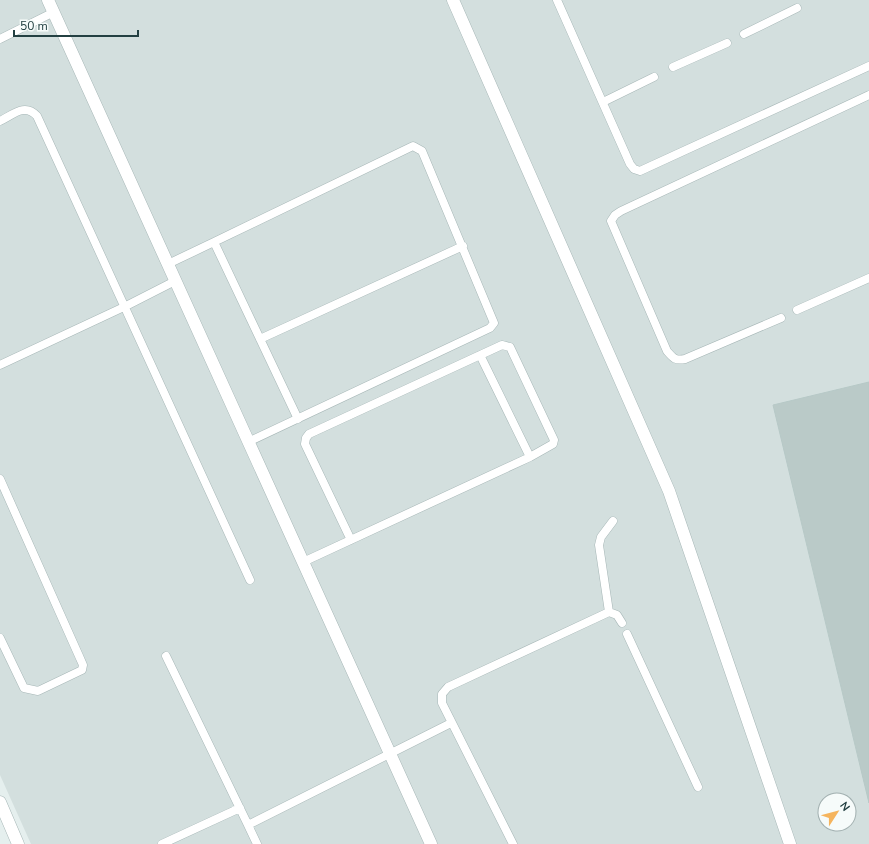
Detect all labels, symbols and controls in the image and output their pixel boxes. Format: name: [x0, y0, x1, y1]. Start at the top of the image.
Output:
scale bar: [14, 12, 138, 38]
text: 50 m: [20, 18, 48, 34]
north arrow: [817, 792, 857, 832]
text: N: [836, 799, 853, 814]

